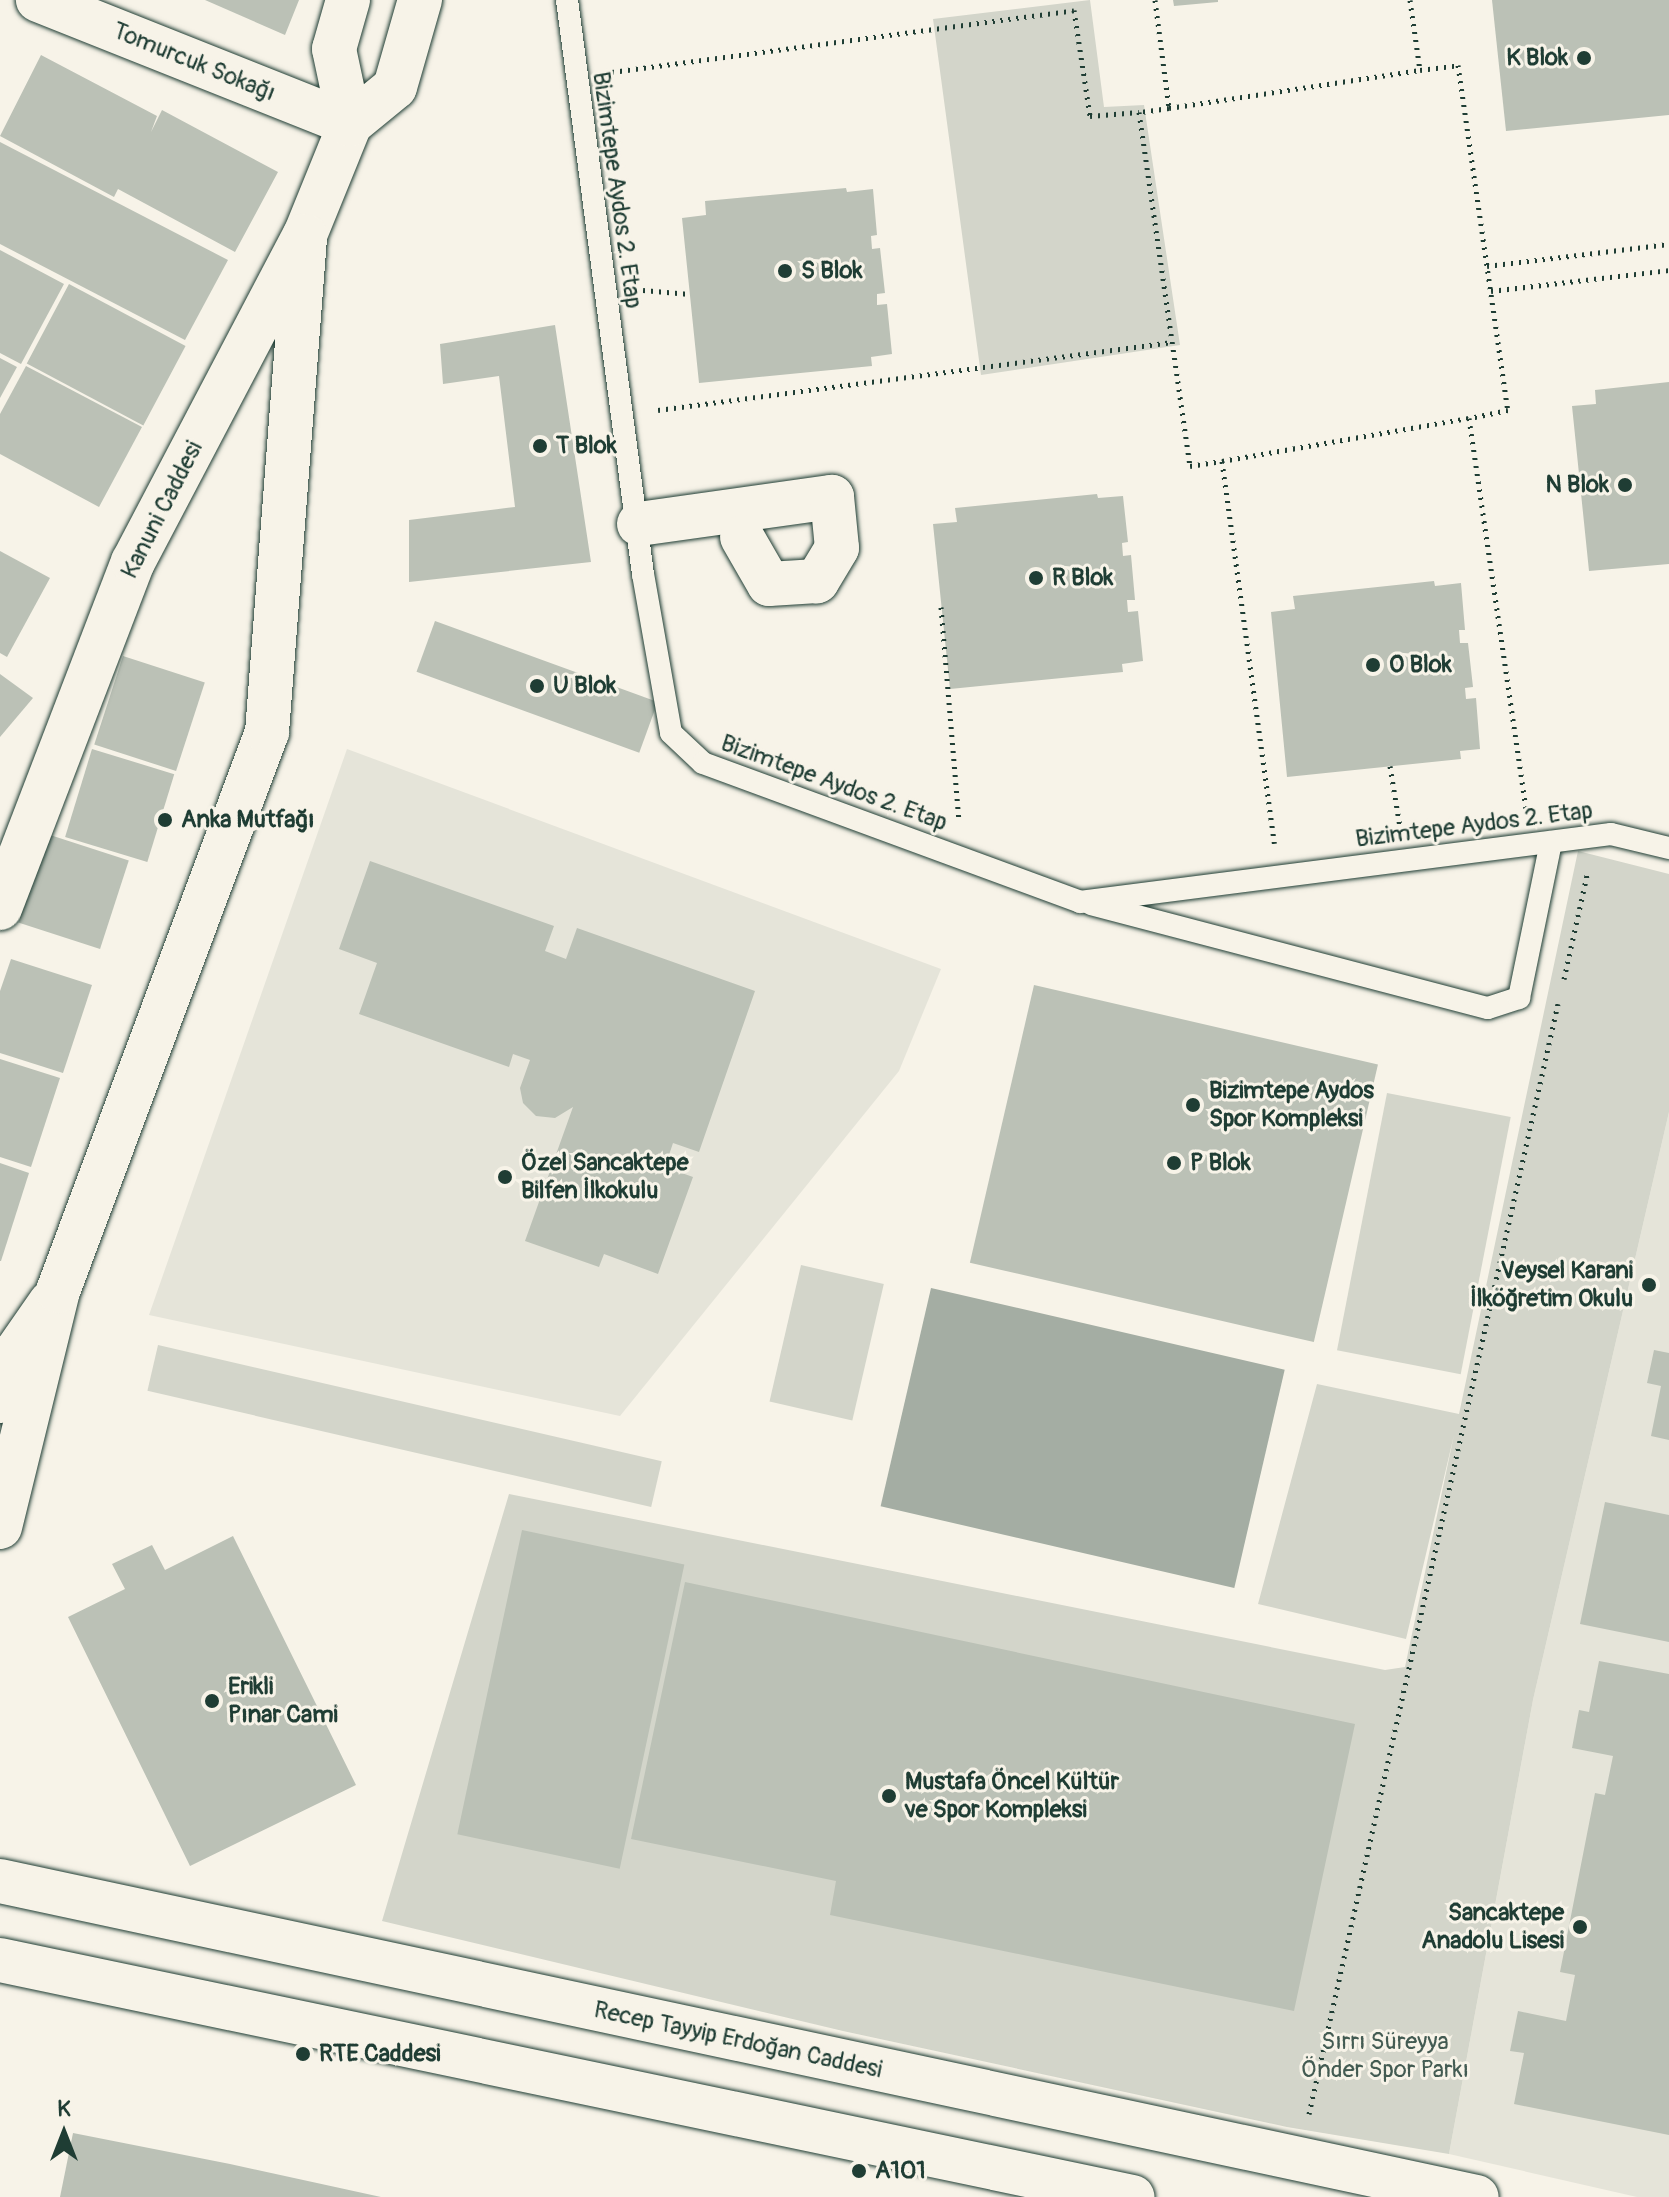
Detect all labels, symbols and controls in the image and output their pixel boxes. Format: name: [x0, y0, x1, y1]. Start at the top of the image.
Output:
street label: Tomurcuk Sokağı: [108, 16, 280, 108]
place label: K Blok: [1506, 44, 1568, 72]
marker: K Blok: [1575, 49, 1593, 67]
street label: Bizimtepe Aydos 2. Etap: [586, 70, 648, 310]
place label: S Blok: [801, 257, 862, 285]
marker: S Blok: [776, 262, 794, 280]
place label: T Blok: [556, 432, 617, 460]
street label: Kanuni Caddesi: [115, 437, 209, 583]
marker: T Blok: [531, 437, 549, 455]
place label: N Blok: [1545, 471, 1609, 499]
marker: N Blok: [1616, 476, 1634, 494]
place label: R Blok: [1052, 564, 1113, 592]
marker: R Blok: [1027, 569, 1045, 587]
place label: O Blok: [1389, 651, 1452, 679]
marker: O Blok: [1364, 656, 1382, 674]
place label: U Blok: [553, 672, 616, 700]
marker: U Blok: [528, 677, 546, 695]
street label: Bizimtepe Aydos 2. Etap: [717, 729, 951, 837]
street label: Bizimtepe Aydos 2. Etap: [1354, 796, 1594, 854]
place label: Anka Mutfağı: [181, 806, 315, 834]
marker: Anka Mutfağı: [156, 811, 174, 829]
place label: Bizimtepe Aydos Spor Kompleksi: [1209, 1077, 1374, 1133]
marker: Bizimtepe Aydos Spor Kompleksi: [1184, 1096, 1202, 1114]
place label: Özel Sancaktepe Bilfen İlkokulu: [521, 1149, 688, 1205]
place label: P Blok: [1190, 1149, 1251, 1177]
marker: P Blok: [1165, 1154, 1183, 1172]
marker: Özel Sancaktepe Bilfen İlkokulu: [496, 1168, 514, 1186]
place label: Veysel Karani İlköğretim Okulu: [1470, 1257, 1633, 1313]
marker: Veysel Karani İlköğretim Okulu: [1640, 1276, 1658, 1294]
place label: Erikli Pınar Cami: [228, 1673, 338, 1729]
marker: Erikli Pınar Cami: [203, 1692, 221, 1710]
place label: Mustafa Öncel Kültür ve Spor Kompleksi: [905, 1768, 1119, 1824]
marker: Mustafa Öncel Kültür ve Spor Kompleksi: [880, 1787, 898, 1805]
place label: Sancaktepe Anadolu Lisesi: [1421, 1899, 1564, 1955]
marker: Sancaktepe Anadolu Lisesi: [1571, 1918, 1589, 1936]
street label: Recep Tayyip Erdoğan Caddesi: [591, 1995, 885, 2085]
park label: Sırrı Süreyya Önder Spor Parkı: [1301, 2028, 1469, 2084]
place label: RTE Caddesi: [319, 2040, 440, 2068]
marker: RTE Caddesi: [294, 2045, 312, 2063]
north arrow: [24, 2093, 104, 2173]
text: K: [57, 2095, 71, 2123]
place label: A101: [875, 2157, 926, 2185]
marker: A101: [850, 2162, 868, 2180]

